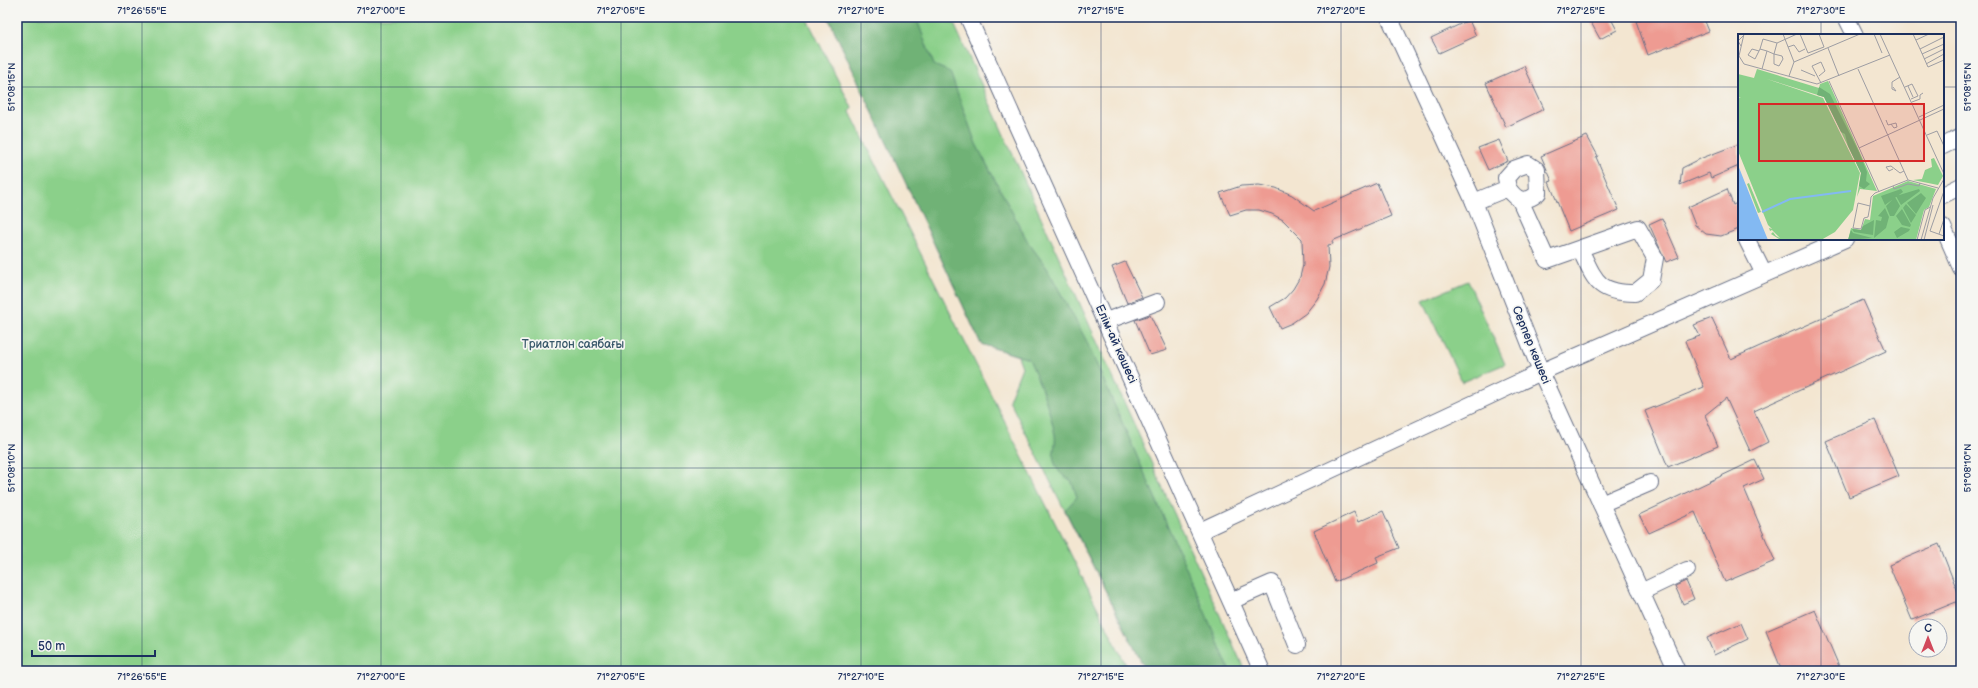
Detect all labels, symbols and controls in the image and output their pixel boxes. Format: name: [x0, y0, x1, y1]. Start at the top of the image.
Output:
text: 71°26'55"E: [117, 5, 167, 17]
text: 71°27'00"E: [357, 5, 406, 17]
text: 71°27'05"E: [597, 5, 646, 17]
text: 71°27'10"E: [838, 5, 885, 17]
text: 71°27'15"E: [1078, 5, 1125, 17]
text: 71°27'20"E: [1317, 5, 1366, 17]
text: 71°27'25"E: [1557, 5, 1606, 17]
text: 71°27'30"E: [1797, 5, 1846, 17]
inset map: [1738, 34, 1944, 240]
text: 51°08'15"N: [6, 62, 18, 112]
text: 51°08'15"N: [1962, 62, 1974, 112]
street label: Елім-ай көшесі: [1092, 302, 1140, 386]
street label: Серпер көшесі: [1509, 304, 1553, 386]
park label: Триатлон саябағы: [522, 337, 624, 352]
text: 51°08'10"N: [6, 443, 18, 493]
text: 51°08'10"N: [1962, 443, 1974, 493]
north arrow: [1908, 618, 1948, 658]
text: С: [1924, 622, 1932, 635]
scale bar: [32, 632, 155, 658]
text: 50 m: [38, 639, 65, 654]
text: 71°26'55"E: [117, 671, 167, 683]
text: 71°27'00"E: [357, 671, 406, 683]
text: 71°27'05"E: [597, 671, 646, 683]
text: 71°27'10"E: [838, 671, 885, 683]
text: 71°27'15"E: [1078, 671, 1125, 683]
text: 71°27'20"E: [1317, 671, 1366, 683]
text: 71°27'25"E: [1557, 671, 1606, 683]
text: 71°27'30"E: [1797, 671, 1846, 683]

